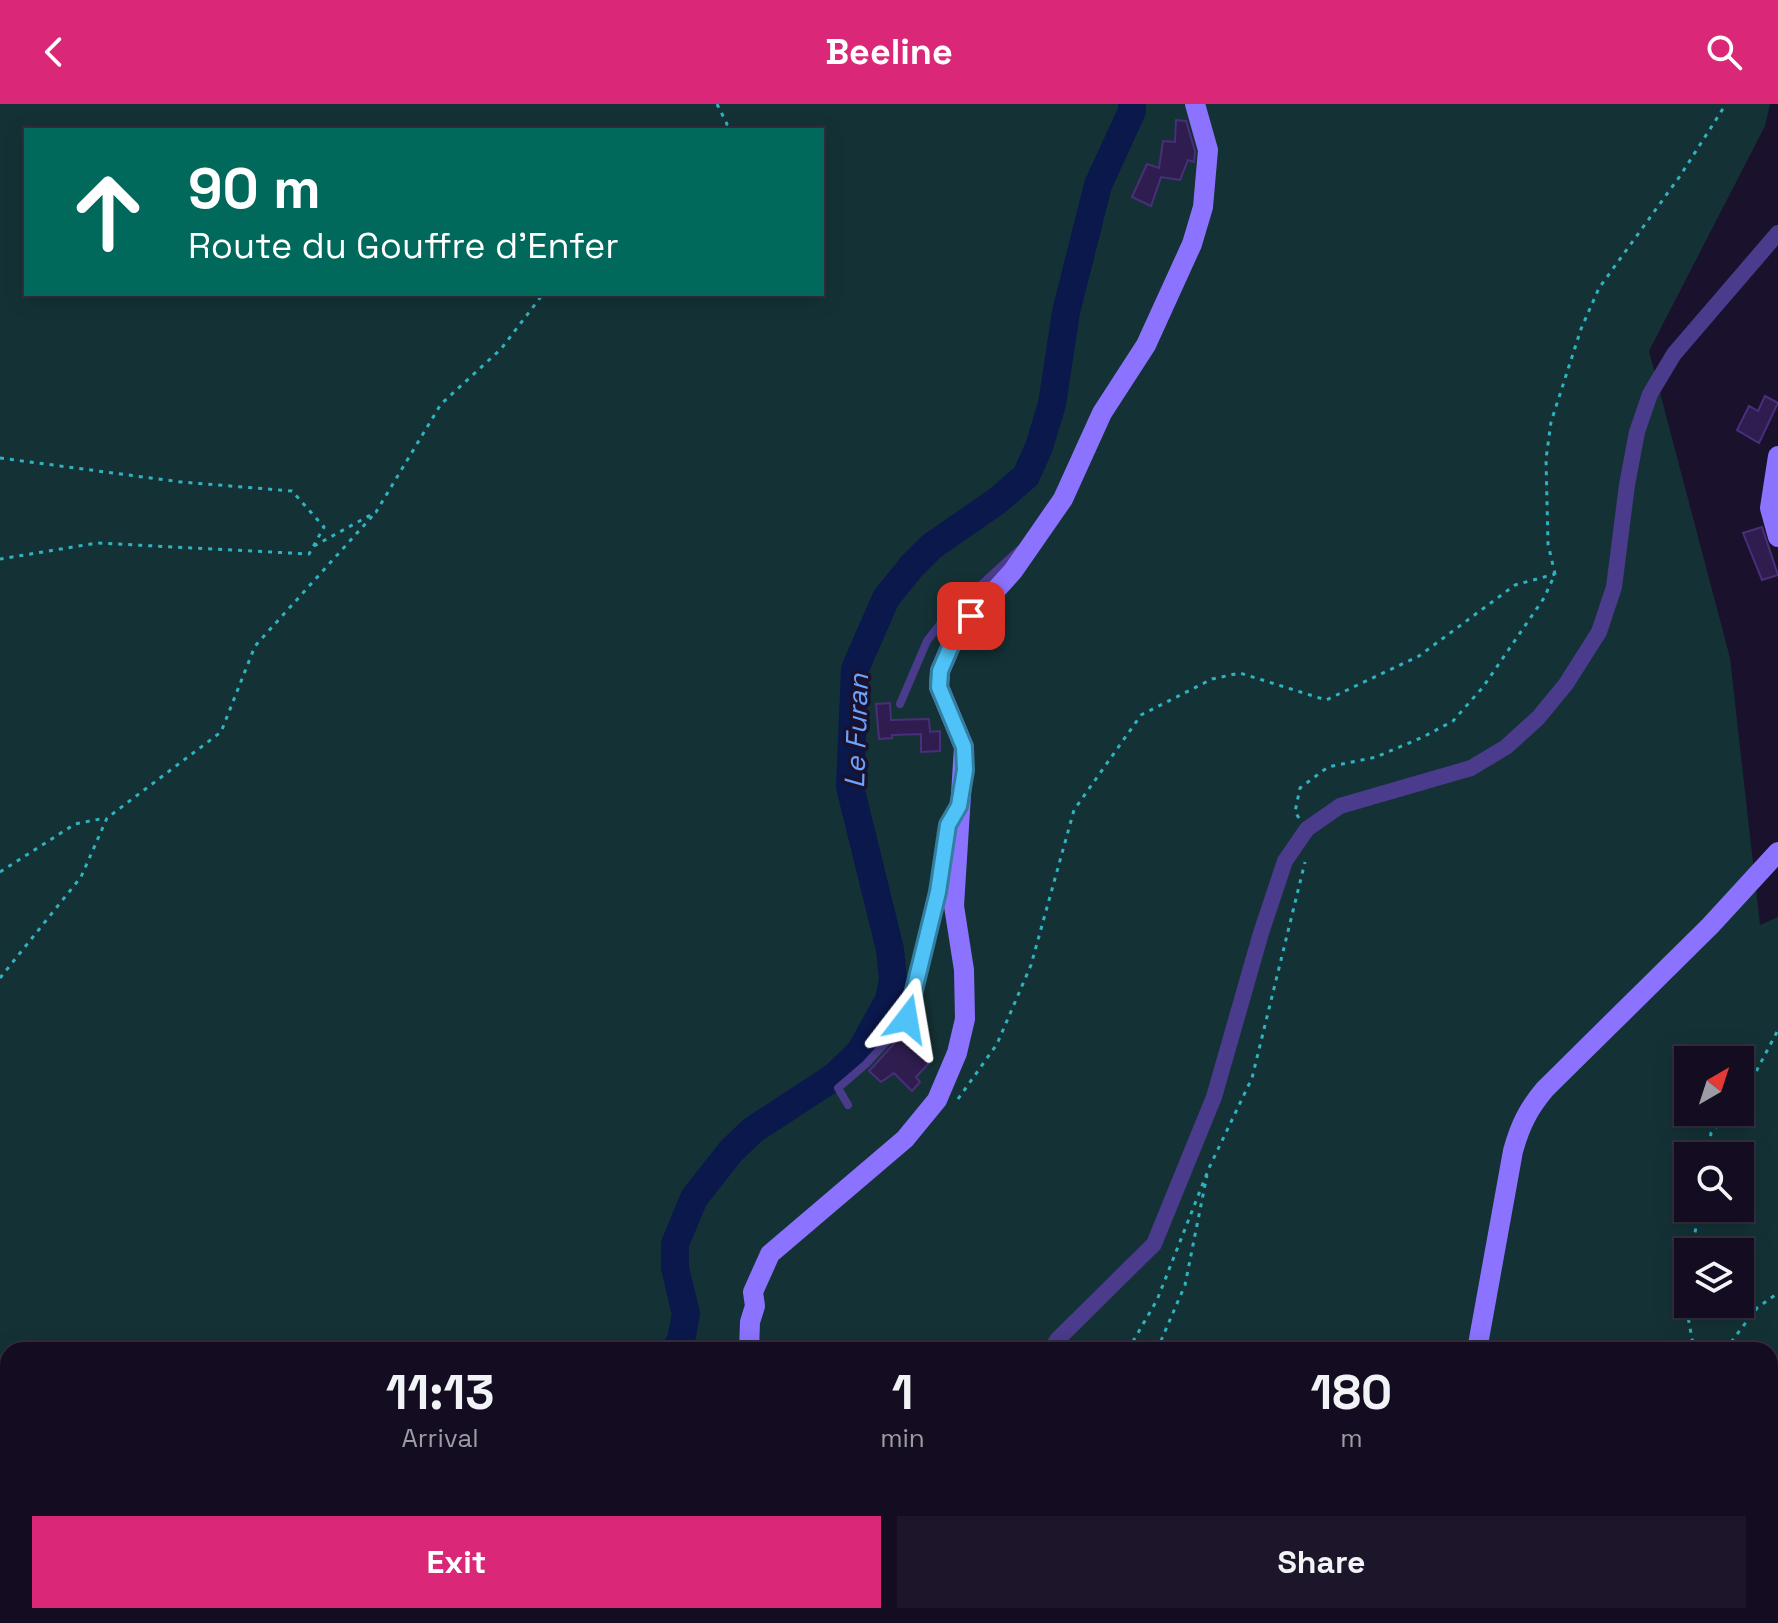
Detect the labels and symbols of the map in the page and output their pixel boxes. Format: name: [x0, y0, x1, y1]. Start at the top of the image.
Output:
pin: [937, 582, 1005, 650]
water label: Le Furan: [836, 672, 876, 789]
position arrow: [865, 977, 949, 1061]
north arrow: [1674, 1046, 1754, 1126]

